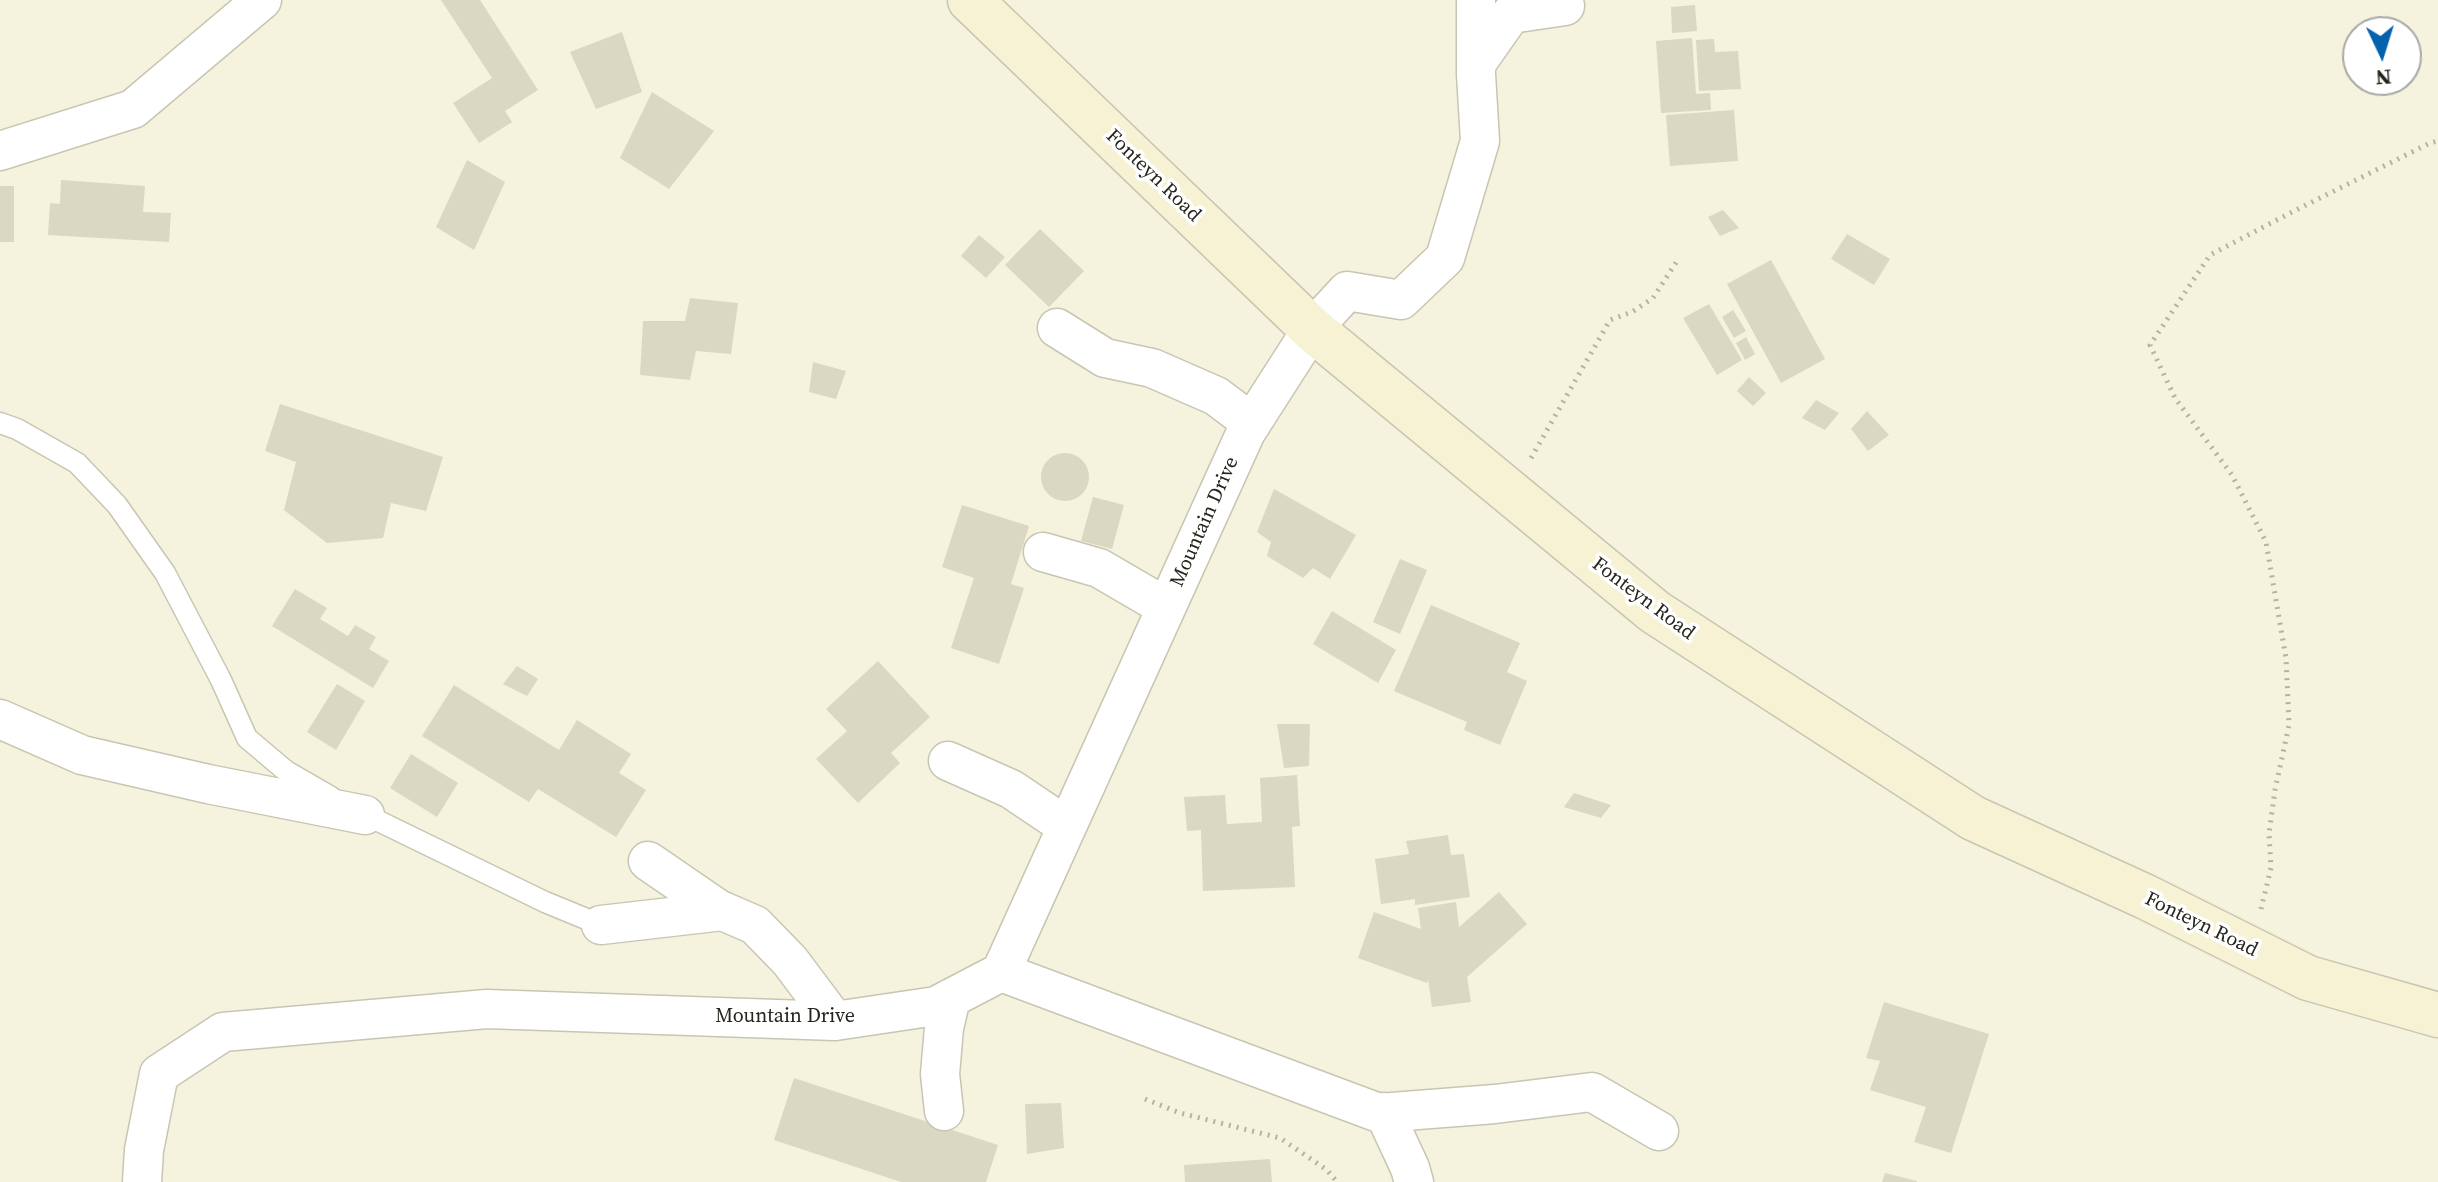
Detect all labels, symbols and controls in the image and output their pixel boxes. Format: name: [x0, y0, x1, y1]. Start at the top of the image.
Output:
north arrow: [2342, 16, 2422, 96]
text: N: [2374, 62, 2393, 93]
street label: Fonteyn Road: [1101, 125, 1205, 227]
street label: Mountain Drive: [1166, 453, 1244, 591]
street label: Fonteyn Road: [1587, 553, 1699, 645]
street label: Fonteyn Road: [2141, 887, 2261, 963]
street label: Mountain Drive: [715, 1005, 855, 1029]

